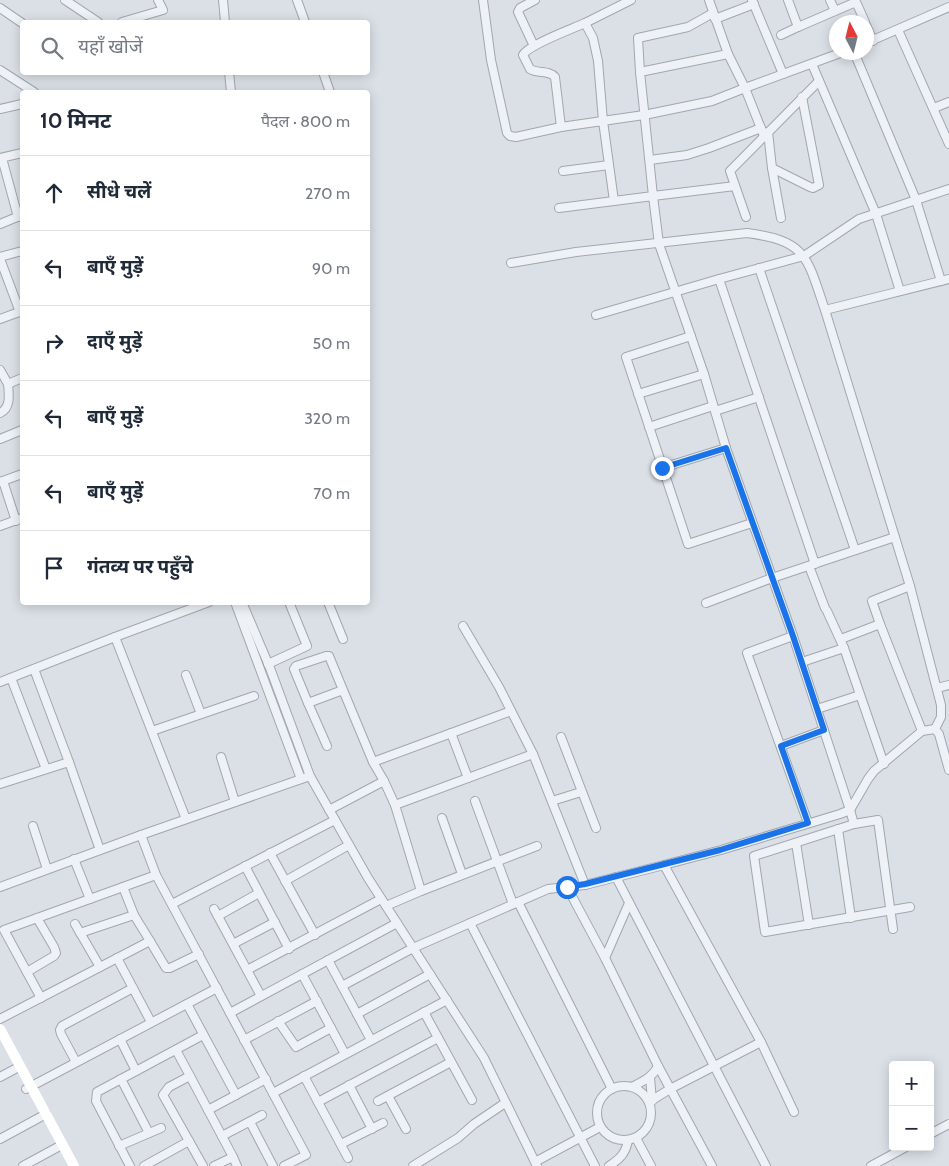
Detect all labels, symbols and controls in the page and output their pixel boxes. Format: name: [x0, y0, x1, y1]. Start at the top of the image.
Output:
north arrow: [829, 15, 874, 60]
search box: [20, 20, 370, 75]
icon: search: [38, 34, 66, 62]
text: यहाँ खोजें: [78, 35, 143, 58]
text: 10 मिनट: [40, 108, 111, 133]
text: पैदल · 800 m: [261, 112, 350, 131]
icon: ahead: [40, 179, 68, 207]
text: सीधे चलें: [87, 180, 151, 203]
text: 270 m: [305, 184, 350, 203]
icon: left: [40, 254, 68, 282]
text: बाएँ मुड़ें: [87, 255, 143, 278]
text: 90 m: [312, 259, 350, 278]
icon: right: [40, 329, 68, 357]
text: दाएँ मुड़ें: [87, 330, 142, 353]
text: 50 m: [313, 334, 350, 353]
icon: left: [40, 404, 68, 432]
text: बाएँ मुड़ें: [87, 405, 143, 428]
text: 320 m: [304, 409, 350, 428]
route end: [651, 457, 674, 480]
icon: left: [40, 479, 68, 507]
text: बाएँ मुड़ें: [87, 480, 143, 503]
text: 70 m: [313, 484, 350, 503]
icon: arrive: [40, 554, 68, 582]
text: गंतव्य पर पहुँचे: [87, 555, 193, 578]
route start: [556, 876, 579, 899]
map controls: [889, 1061, 934, 1151]
button: +: [889, 1061, 934, 1106]
button: −: [889, 1106, 934, 1151]

